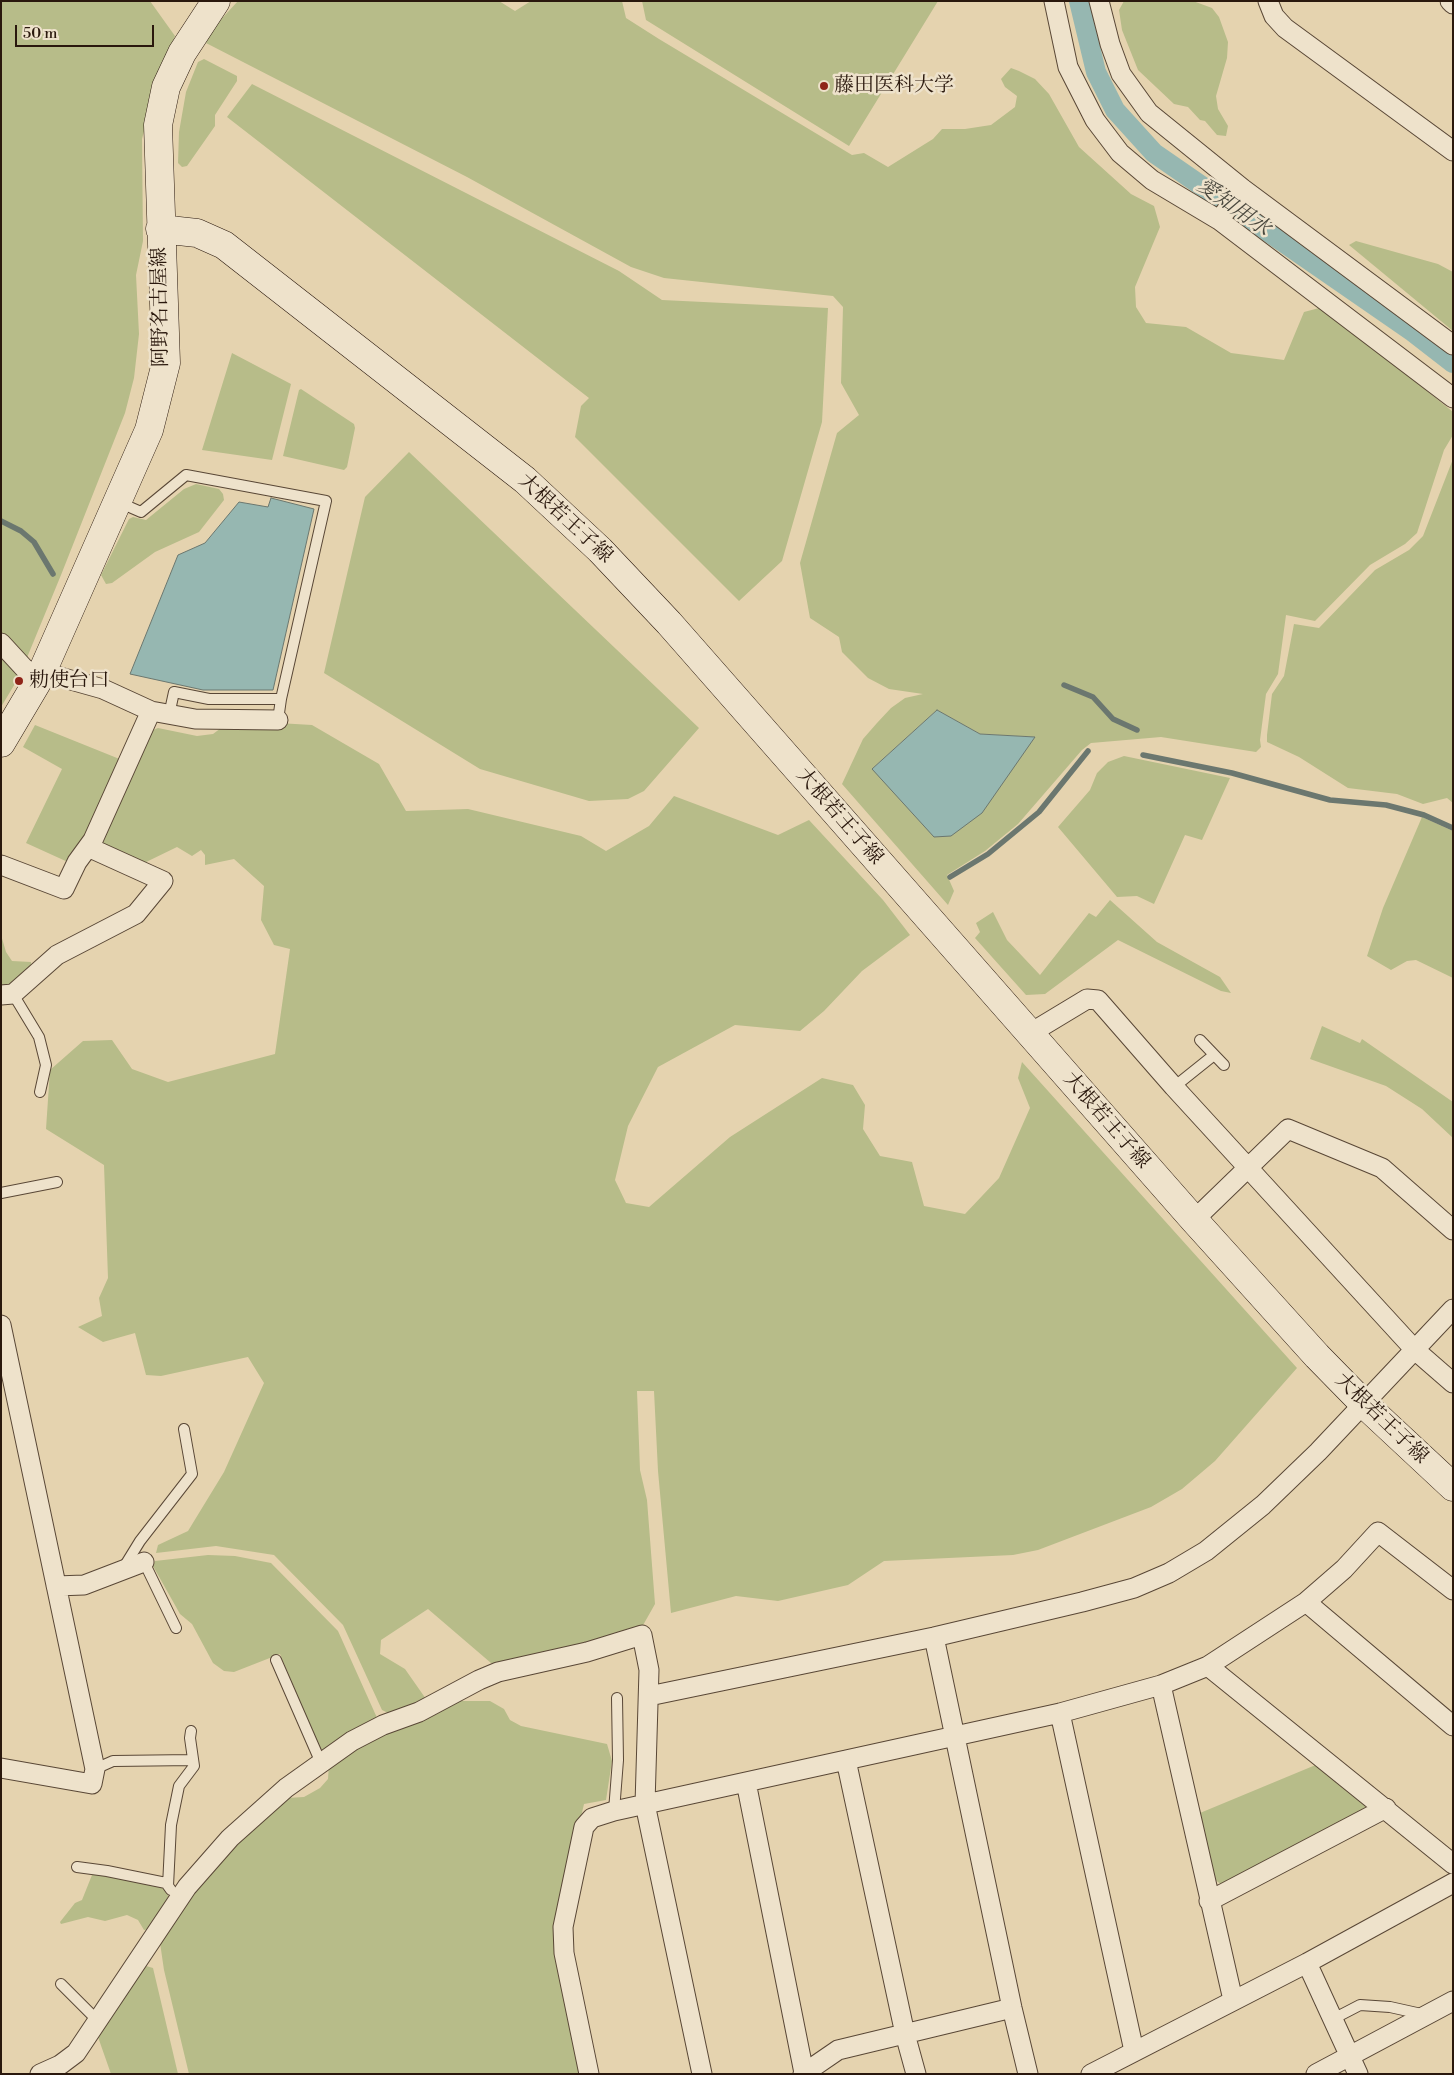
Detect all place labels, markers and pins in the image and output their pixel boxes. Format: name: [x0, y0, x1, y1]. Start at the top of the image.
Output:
place label: 藤田医科大学: [834, 74, 954, 98]
marker: 藤田医科大学: [818, 80, 830, 92]
place label: 勅使台口: [29, 669, 109, 693]
marker: 勅使台口: [13, 675, 25, 687]

